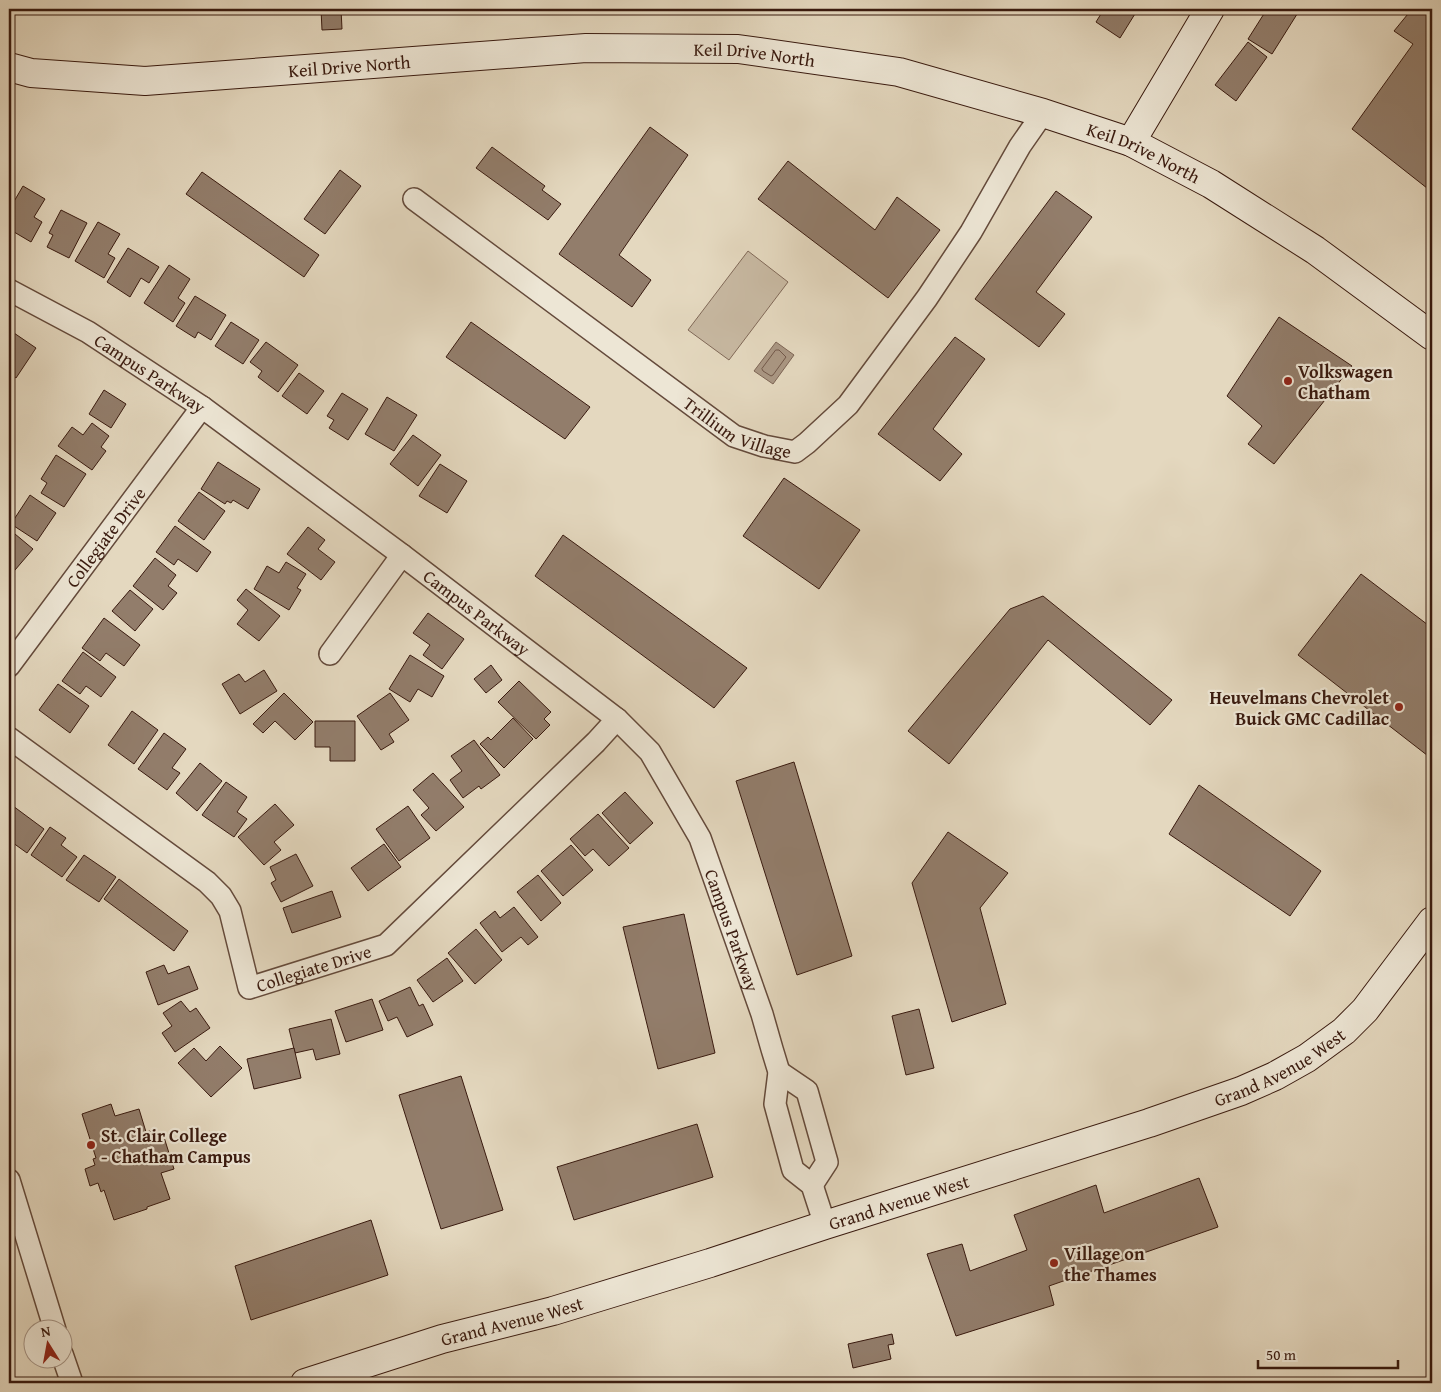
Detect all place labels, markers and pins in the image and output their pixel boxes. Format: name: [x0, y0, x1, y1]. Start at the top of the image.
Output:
place label: Volkswagen Chatham: [1298, 358, 1393, 406]
marker: Volkswagen Chatham: [1282, 375, 1294, 387]
place label: Heuvelmans Chevrolet Buick GMC Cadillac: [1209, 684, 1389, 732]
marker: Heuvelmans Chevrolet Buick GMC Cadillac: [1393, 701, 1405, 713]
place label: St. Clair College - Chatham Campus: [101, 1122, 251, 1170]
marker: St. Clair College - Chatham Campus: [85, 1139, 97, 1151]
place label: Village on the Thames: [1064, 1240, 1157, 1288]
marker: Village on the Thames: [1048, 1257, 1060, 1269]

